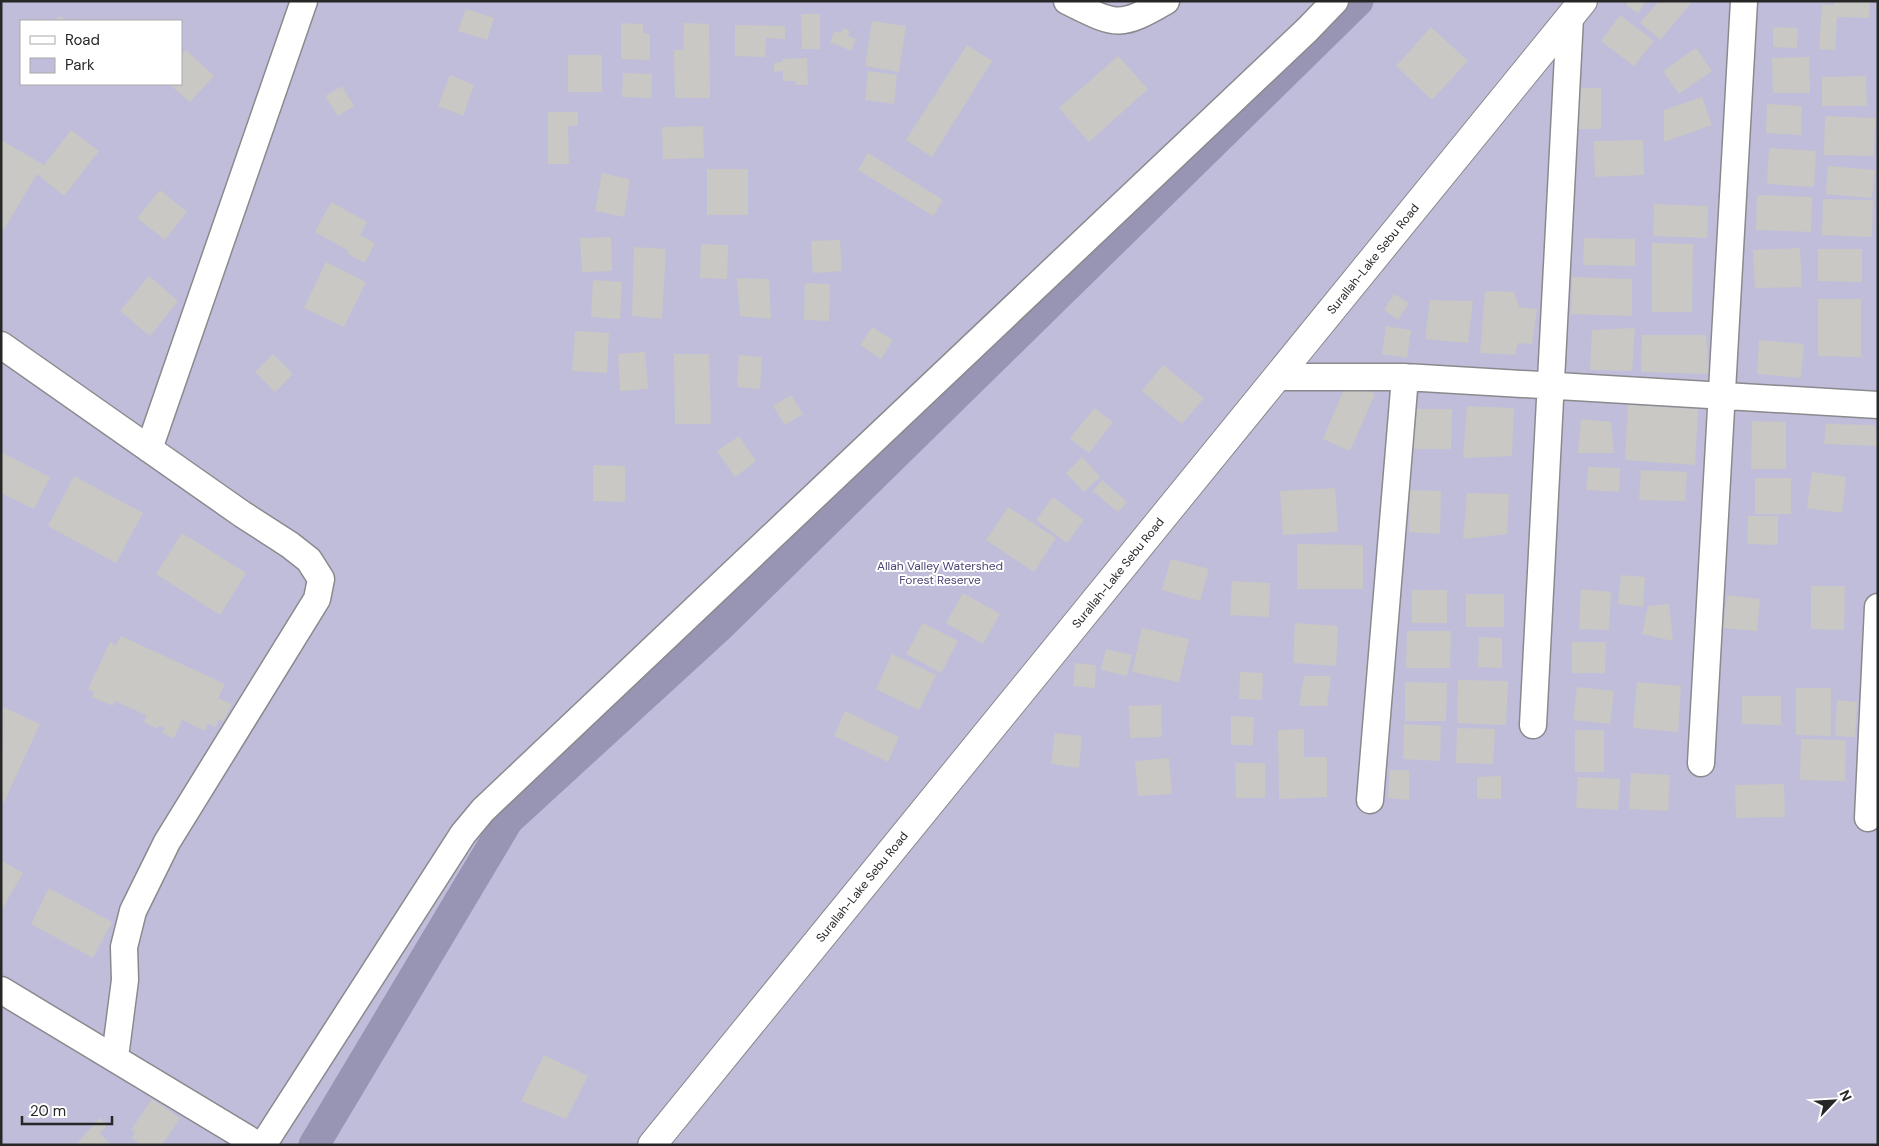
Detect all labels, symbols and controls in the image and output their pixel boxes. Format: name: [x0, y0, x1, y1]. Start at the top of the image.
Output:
legend: [20, 20, 182, 85]
text: Road: [65, 30, 100, 50]
text: Park: [65, 55, 95, 75]
street label: Surallah-Lake Sebu Road: [1323, 200, 1423, 318]
street label: Surallah-Lake Sebu Road: [1068, 514, 1168, 632]
park label: Allah Valley Watershed Forest Reserve: [877, 558, 1003, 588]
street label: Surallah-Lake Sebu Road: [812, 828, 912, 946]
north arrow: [1809, 1076, 1859, 1126]
text: N: [1835, 1087, 1856, 1104]
scale bar: [22, 1094, 112, 1126]
text: 20 m: [30, 1101, 66, 1121]

